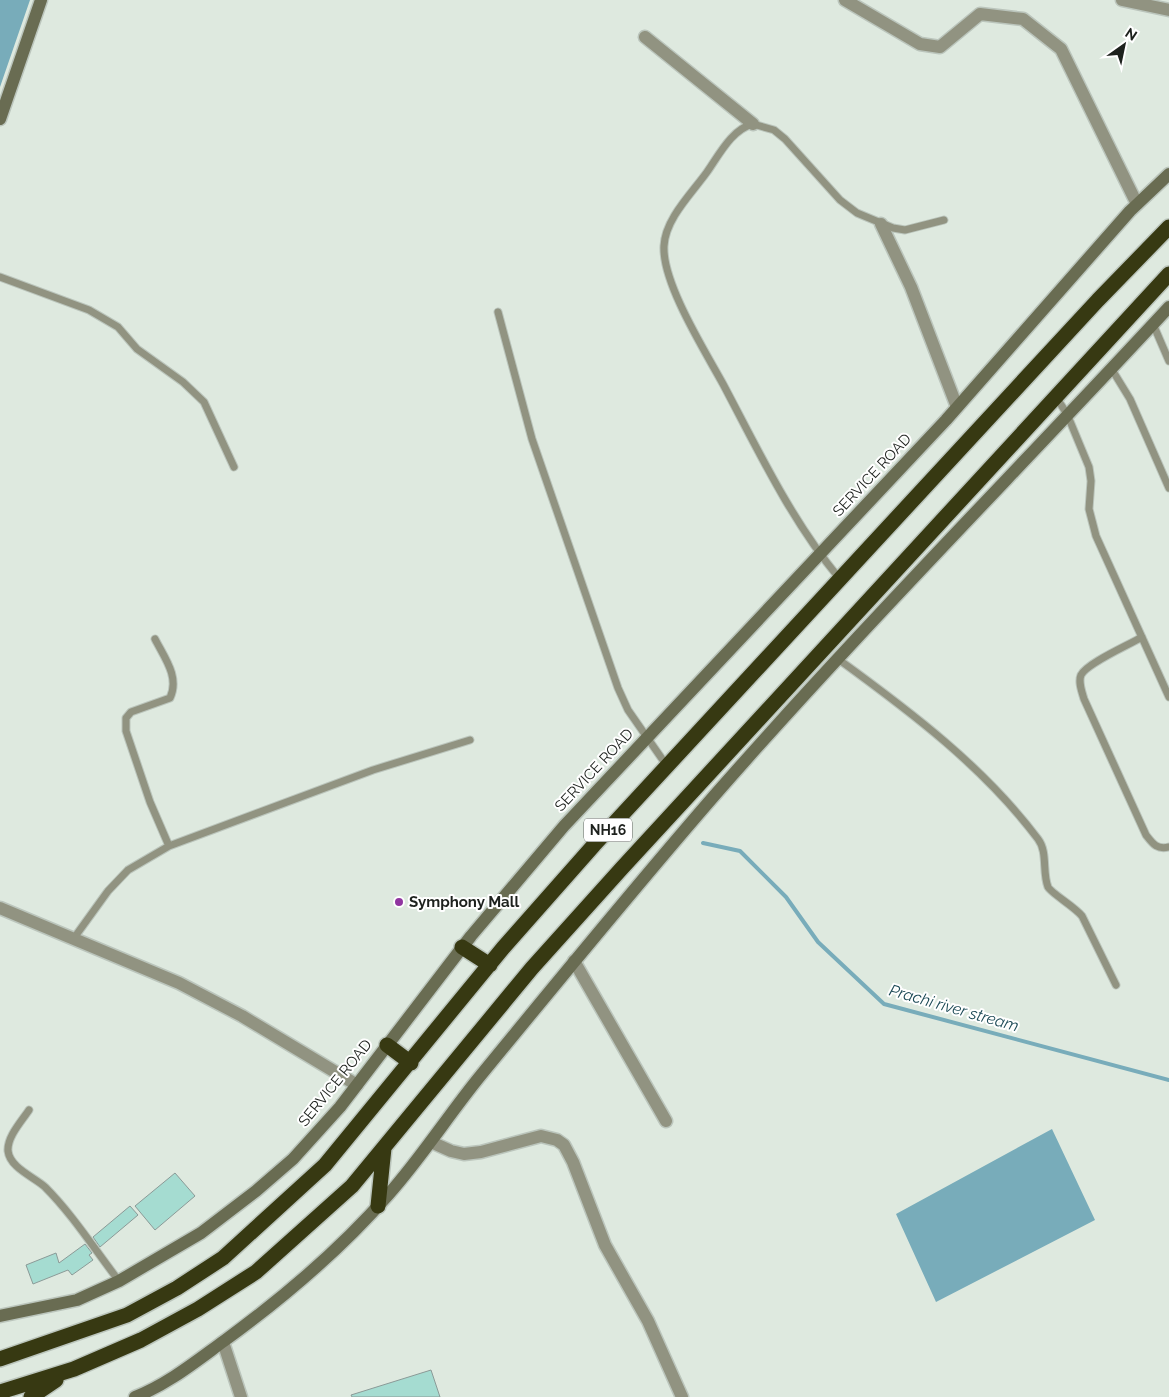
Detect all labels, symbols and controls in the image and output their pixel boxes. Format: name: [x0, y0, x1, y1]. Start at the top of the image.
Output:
north arrow: [1099, 20, 1149, 70]
text: N: [1122, 24, 1140, 44]
street label: SERVICE ROAD: [829, 430, 915, 520]
street label: SERVICE ROAD: [551, 725, 637, 815]
road number: NH16: [584, 818, 632, 842]
place label: Symphony Mall: [409, 893, 519, 911]
marker: Symphony Mall: [393, 896, 405, 908]
water label: Prachi river stream: [887, 980, 1021, 1036]
street label: SERVICE ROAD: [295, 1036, 376, 1130]

